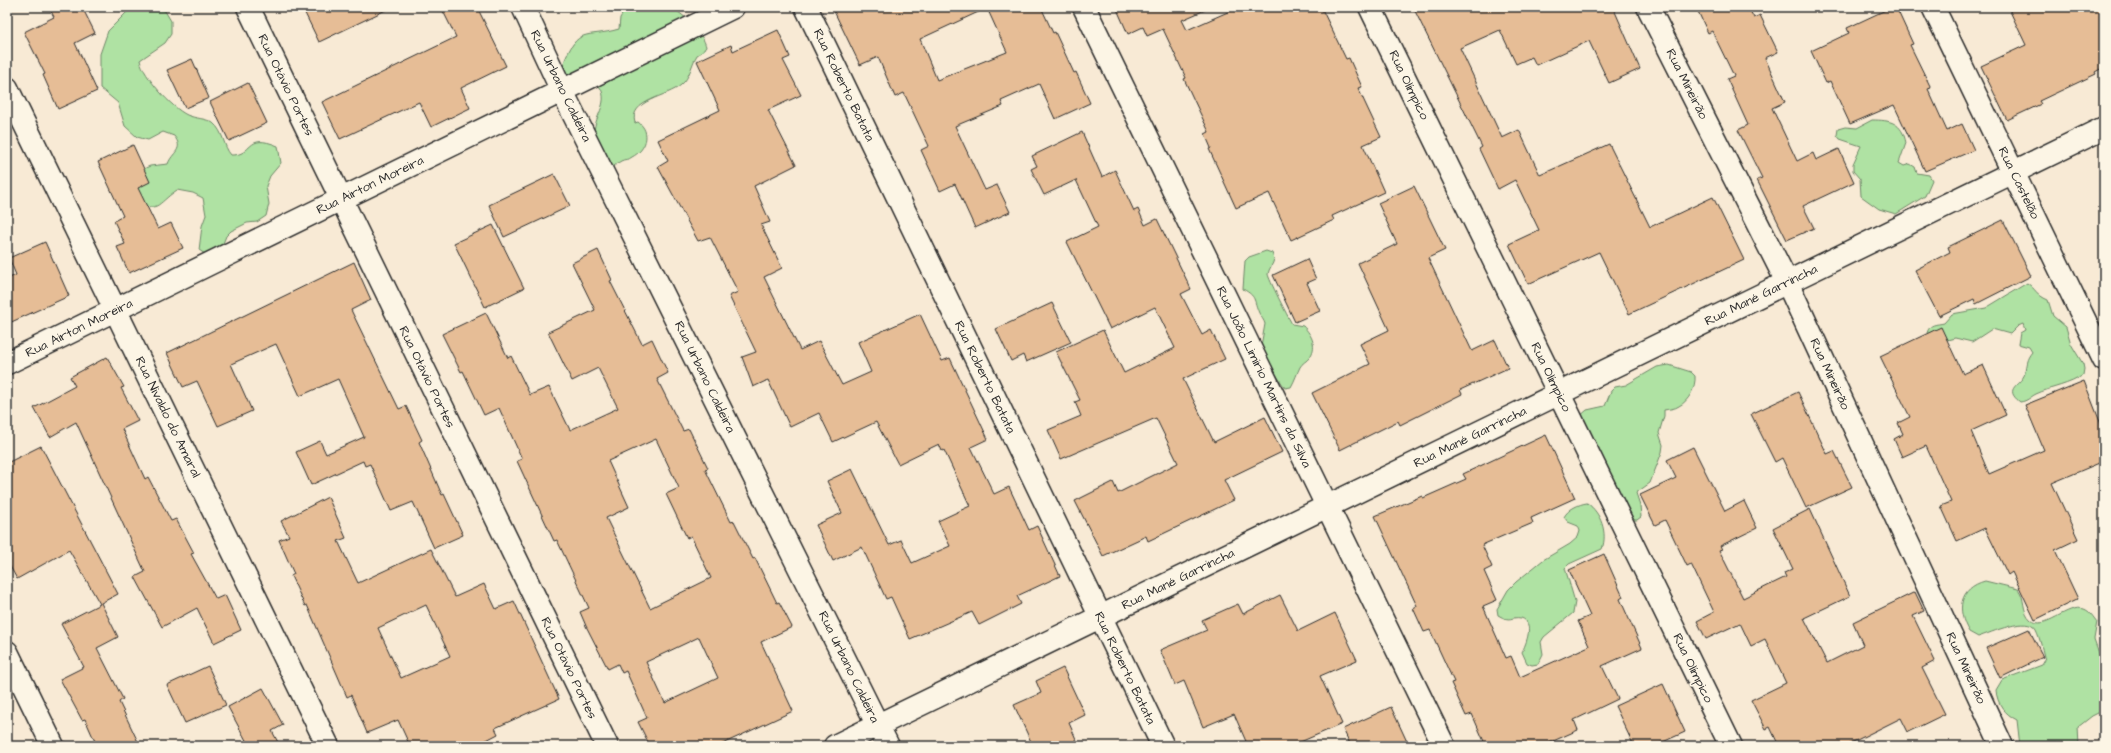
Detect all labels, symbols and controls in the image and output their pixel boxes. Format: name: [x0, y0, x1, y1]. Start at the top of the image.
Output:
street label: Rua Roberto Batata: [809, 26, 879, 145]
street label: Rua Urbano Caldeira: [526, 27, 596, 145]
street label: Rua Otávio Portes: [254, 31, 319, 139]
street label: Rua Mineirão: [1661, 46, 1713, 123]
street label: Rua Olímpico: [1384, 47, 1434, 123]
street label: Rua Castelão: [1994, 144, 2045, 223]
street label: Rua Airton Moreira: [313, 151, 427, 219]
street label: Rua Mané Garrincha: [1702, 260, 1821, 330]
street label: Rua João Limirio Martins da Silva: [1212, 283, 1316, 471]
street label: Rua Airton Moreira: [22, 294, 136, 362]
street label: Rua Urbano Caldeira: [670, 318, 740, 436]
street label: Rua Roberto Batata: [950, 318, 1020, 437]
street label: Rua Otávio Portes: [395, 323, 460, 431]
street label: Rua Mineirão: [1806, 335, 1855, 413]
street label: Rua Olímpico: [1526, 339, 1576, 415]
street label: Rua Nivaldo do Amaral: [131, 354, 205, 480]
street label: Rua Mané Garrincha: [1411, 402, 1530, 472]
street label: Rua Mané Garrincha: [1119, 544, 1238, 614]
street label: Rua Urbano Caldeira: [814, 608, 884, 726]
street label: Rua Roberto Batata: [1090, 609, 1160, 728]
street label: Rua Otávio Portes: [537, 614, 602, 722]
street label: Rua Mineirão: [1942, 629, 1991, 707]
street label: Rua Olímpico: [1668, 630, 1718, 706]

